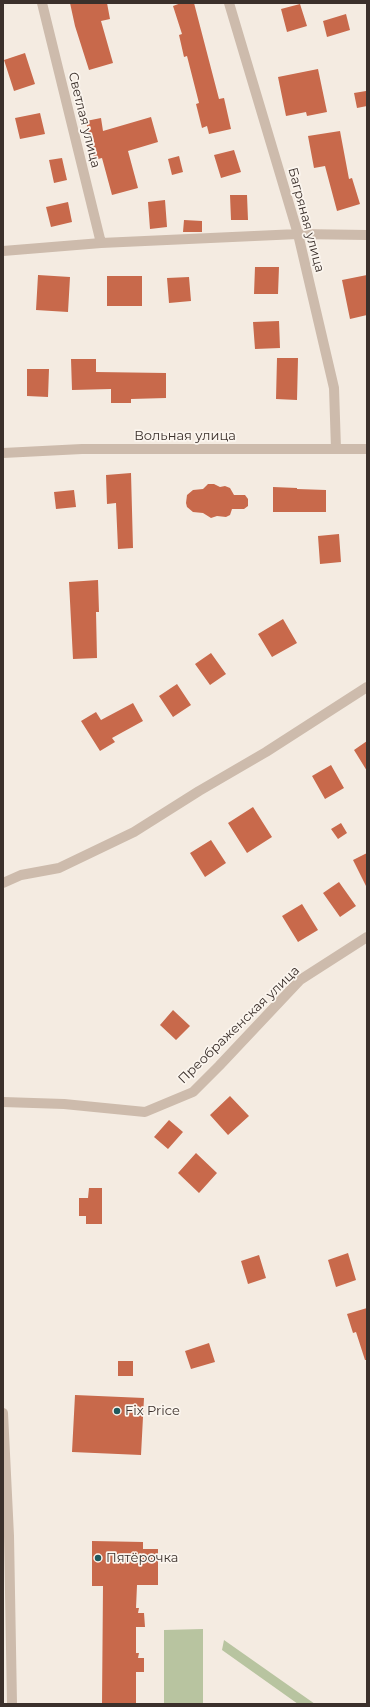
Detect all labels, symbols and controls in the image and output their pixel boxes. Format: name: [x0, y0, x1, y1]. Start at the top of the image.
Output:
street label: Светлая улица: [65, 70, 103, 170]
street label: Багряная улица: [284, 166, 328, 274]
street label: Вольная улица: [134, 428, 236, 444]
street label: Преображенская улица: [175, 963, 303, 1087]
place label: Fix Price: [125, 1403, 180, 1419]
marker: Fix Price: [112, 1406, 122, 1416]
place label: Пятёрочка: [106, 1550, 178, 1566]
marker: Пятёрочка: [93, 1553, 103, 1563]

